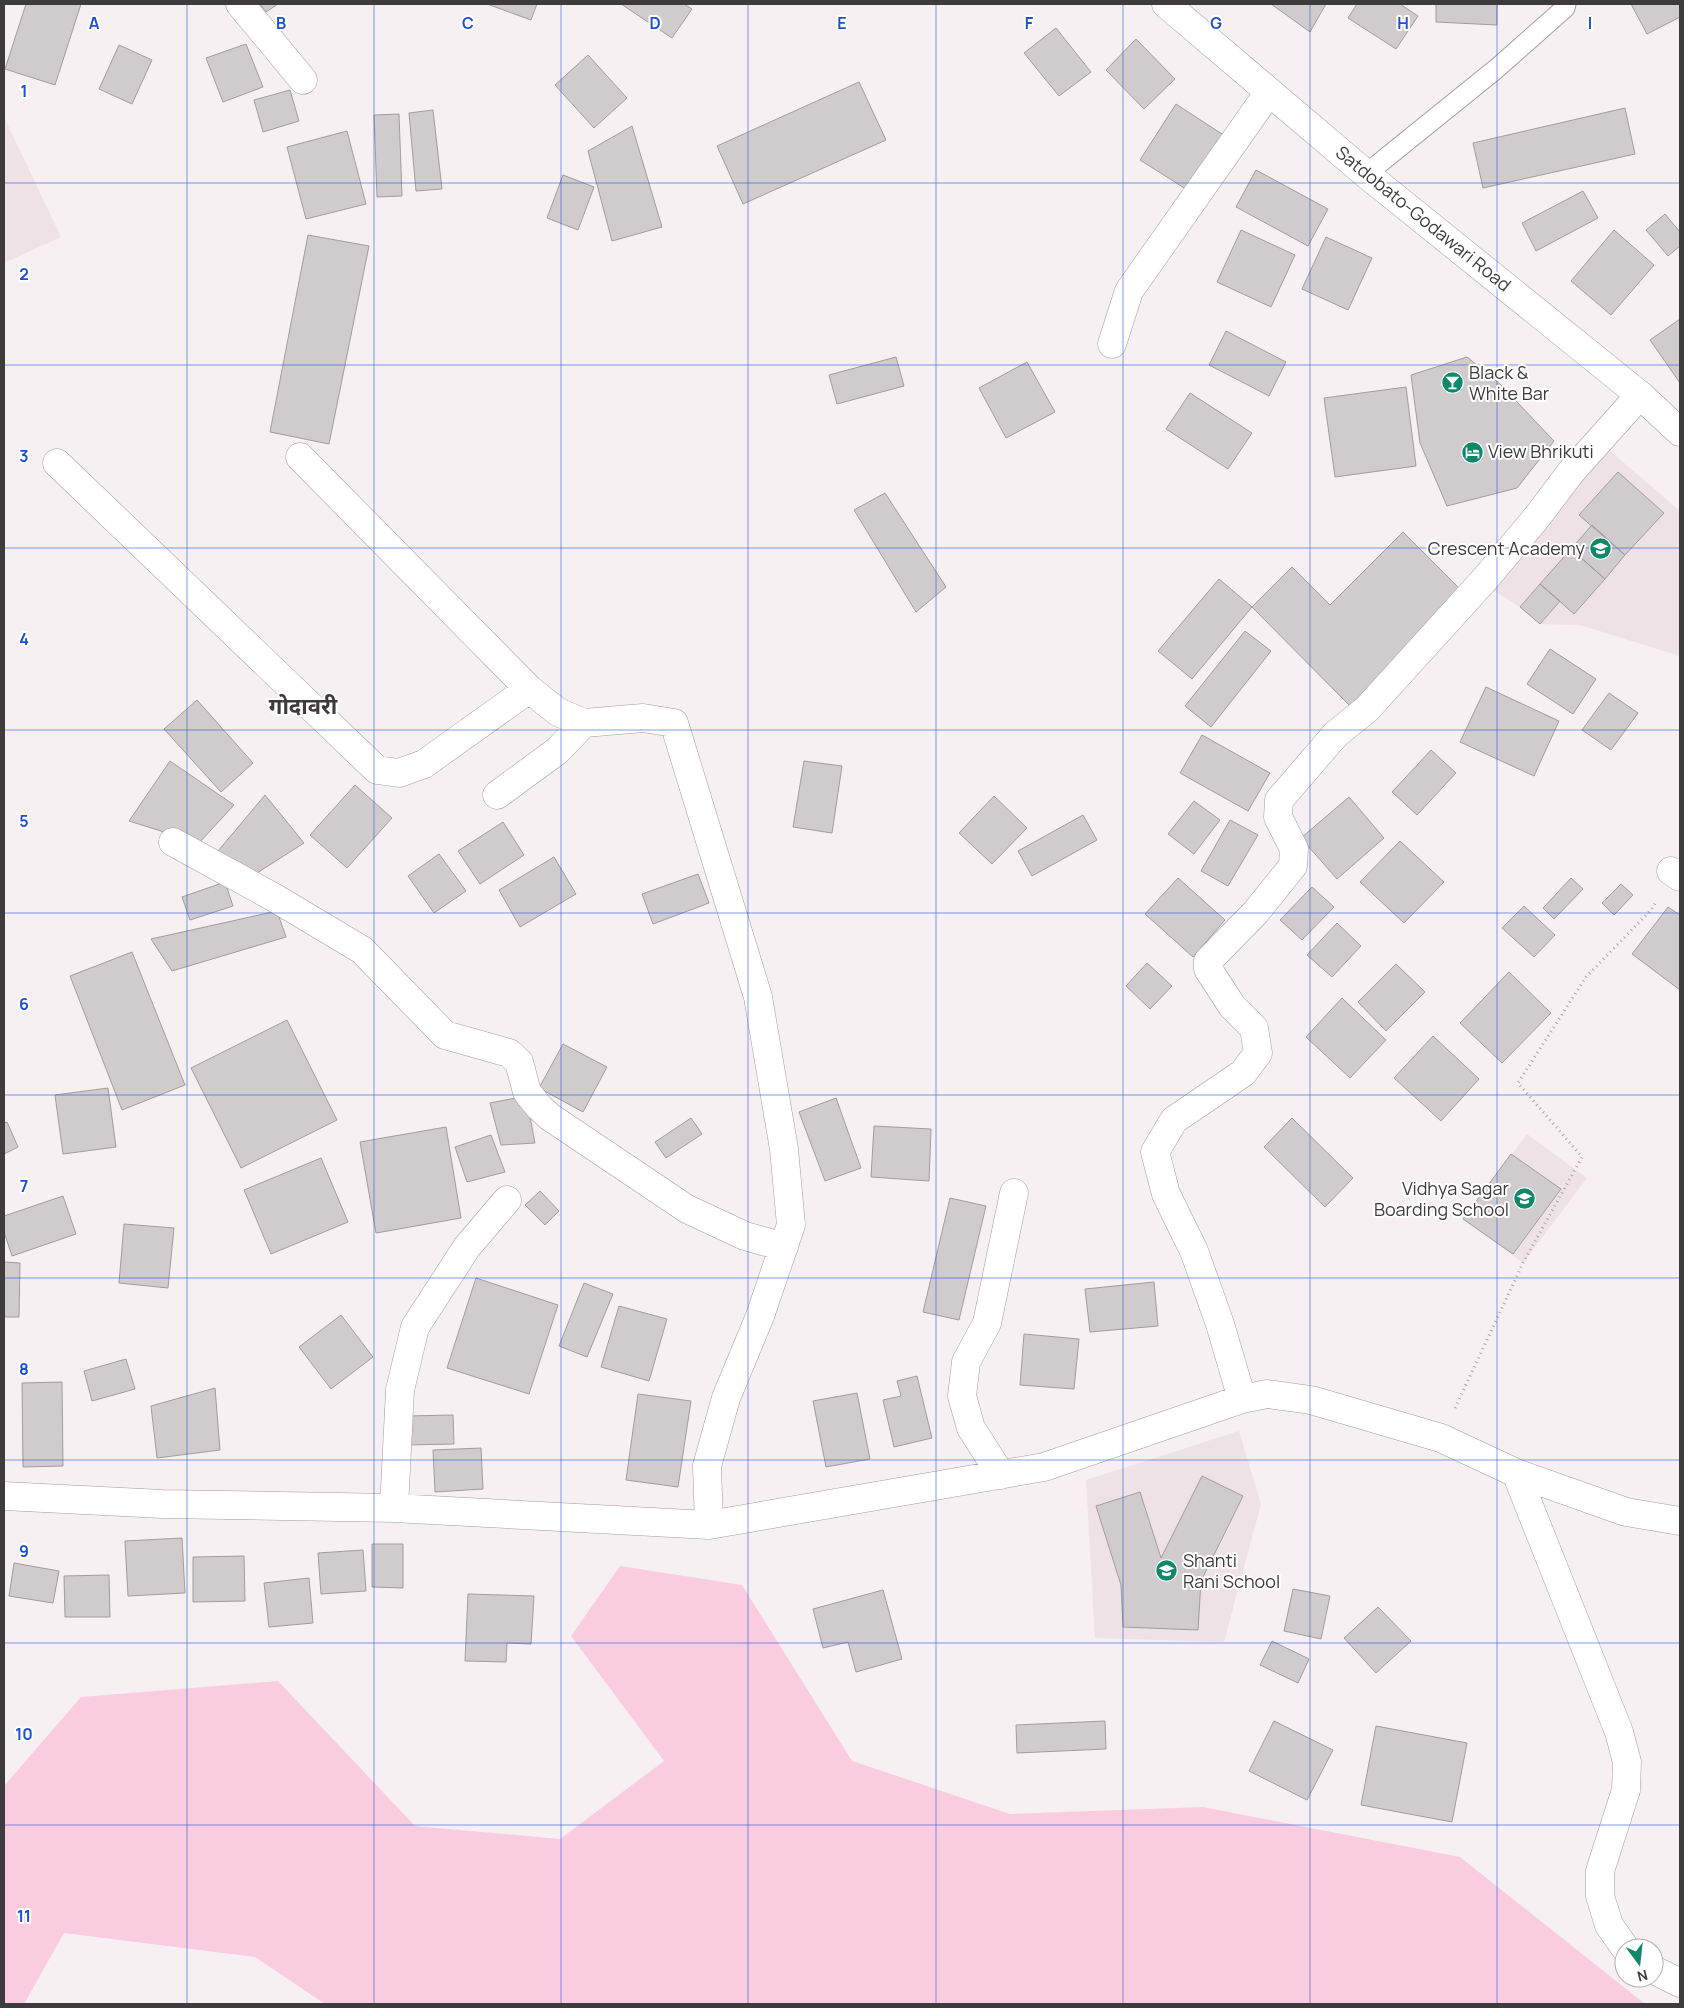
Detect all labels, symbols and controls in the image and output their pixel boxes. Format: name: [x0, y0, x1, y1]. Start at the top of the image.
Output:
text: A: [89, 12, 100, 34]
text: B: [276, 12, 286, 34]
text: C: [462, 12, 474, 34]
text: D: [649, 12, 661, 34]
text: E: [837, 12, 847, 34]
text: F: [1025, 12, 1034, 34]
text: G: [1210, 12, 1222, 34]
text: H: [1397, 12, 1409, 34]
text: I: [1588, 12, 1592, 34]
text: 1: [20, 80, 28, 102]
street label: Satdobato-Godawari Road: [1331, 140, 1516, 296]
text: 2: [19, 263, 29, 285]
place label: Black & White Bar: [1469, 360, 1550, 405]
bar icon: Black & White Bar: [1441, 371, 1465, 395]
place label: View Bhrikuti: [1488, 439, 1594, 463]
hotel icon: View Bhrikuti: [1460, 440, 1484, 464]
text: 3: [19, 445, 29, 467]
place label: Crescent Academy: [1428, 536, 1585, 560]
school or university icon: Crescent Academy: [1589, 537, 1613, 561]
text: 4: [19, 628, 29, 650]
district label: गोदावरी: [269, 691, 338, 721]
text: 5: [19, 810, 29, 832]
text: 6: [19, 993, 29, 1015]
text: 7: [20, 1175, 28, 1197]
place label: Vidhya Sagar Boarding School: [1374, 1176, 1510, 1221]
school or university icon: Vidhya Sagar Boarding School: [1513, 1187, 1537, 1211]
text: 8: [19, 1358, 29, 1380]
text: 9: [19, 1540, 29, 1562]
place label: Shanti Rani School: [1183, 1548, 1280, 1593]
school or university icon: Shanti Rani School: [1155, 1559, 1179, 1583]
text: 10: [15, 1723, 33, 1745]
text: 11: [17, 1905, 31, 1927]
north arrow: [1614, 1938, 1664, 1988]
text: N: [1635, 1966, 1650, 1987]

